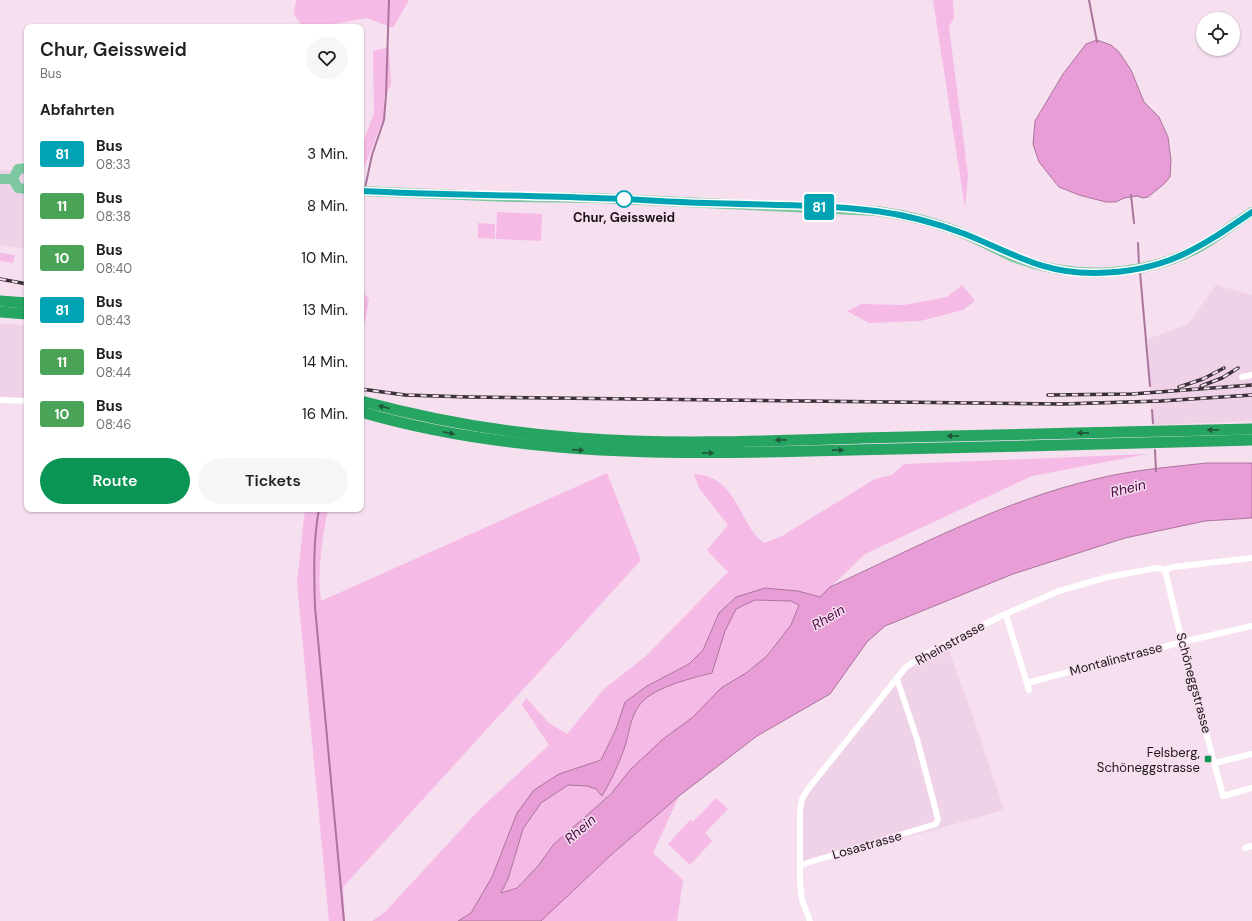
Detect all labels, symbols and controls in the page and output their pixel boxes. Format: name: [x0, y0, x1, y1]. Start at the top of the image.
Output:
map controls: [1196, 12, 1240, 56]
button: locate: [1196, 12, 1240, 56]
text: Chur, Geissweid: [40, 37, 187, 62]
button: heart: [306, 37, 348, 79]
text: Bus: [40, 65, 62, 82]
text: Abfahrten: [40, 100, 115, 120]
text: Bus: [96, 136, 123, 156]
text: 3 Min.: [307, 144, 348, 164]
text: 81: [55, 145, 69, 163]
text: 08:33: [96, 156, 131, 173]
text: Bus: [96, 188, 123, 208]
marker: Chur, Geissweid: [615, 190, 633, 208]
line badge: 81: [801, 194, 837, 220]
text: 8 Min.: [307, 196, 348, 216]
text: 11: [57, 197, 67, 215]
text: 81: [812, 198, 826, 216]
text: 08:38: [96, 208, 131, 225]
place label: Chur, Geissweid: [573, 209, 675, 226]
text: Bus: [96, 240, 123, 260]
text: 10 Min.: [301, 248, 348, 268]
text: 10: [55, 249, 69, 267]
text: 08:40: [96, 260, 132, 277]
text: Bus: [96, 292, 123, 312]
text: 13 Min.: [303, 300, 348, 320]
text: 81: [55, 301, 69, 319]
text: 08:43: [96, 312, 131, 329]
text: Bus: [96, 344, 123, 364]
text: 14 Min.: [302, 352, 348, 372]
text: 11: [57, 353, 67, 371]
text: 08:44: [96, 364, 131, 381]
text: Bus: [96, 396, 123, 416]
one-way arrow: [378, 403, 390, 409]
text: 16 Min.: [302, 404, 348, 424]
text: 10: [55, 405, 69, 423]
text: 08:46: [96, 416, 131, 433]
one-way arrow: [1206, 427, 1219, 433]
one-way arrow: [443, 430, 455, 436]
one-way arrow: [1076, 430, 1089, 436]
one-way arrow: [946, 433, 959, 439]
one-way arrow: [774, 437, 787, 443]
one-way arrow: [572, 446, 584, 453]
one-way arrow: [832, 447, 845, 453]
one-way arrow: [702, 450, 715, 456]
button: Route: [40, 458, 190, 504]
button: Tickets: [198, 458, 348, 504]
water label: Rhein: [1108, 475, 1148, 501]
water label: Rhein: [808, 600, 848, 634]
street label: Rheinstrasse: [912, 617, 988, 669]
street label: Schöneggstrasse: [1172, 631, 1216, 735]
street label: Montalinstrasse: [1068, 638, 1164, 680]
place label: Felsberg, Schöneggstrasse: [1097, 744, 1200, 776]
marker: Felsberg, Schöneggstrasse: [1203, 754, 1213, 764]
water label: Rhein: [561, 810, 599, 848]
street label: Losastrasse: [830, 827, 904, 863]

